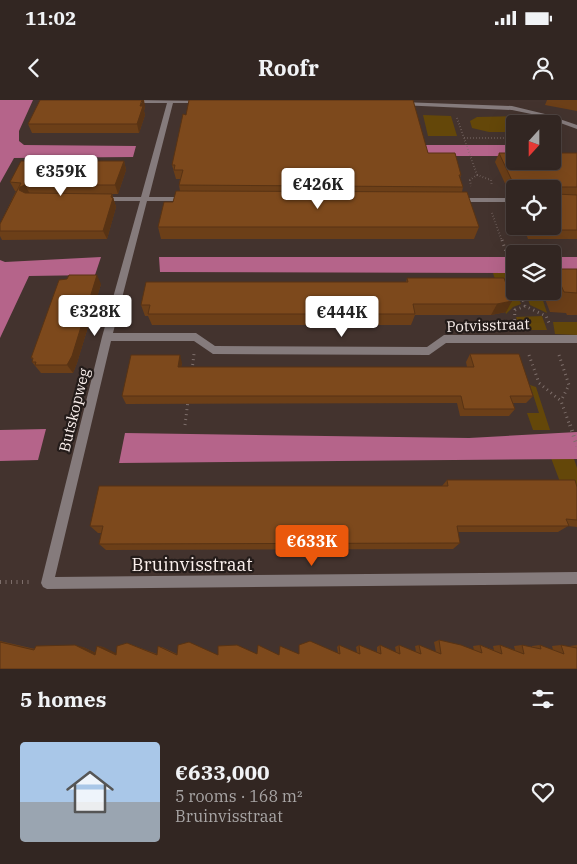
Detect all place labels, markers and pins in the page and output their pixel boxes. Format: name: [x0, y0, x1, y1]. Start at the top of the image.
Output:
pin: €359K: [26, 154, 96, 197]
pin: €426K: [283, 168, 353, 210]
pin: €328K: [60, 294, 130, 337]
pin: €444K: [307, 296, 377, 338]
pin: €633K: [277, 524, 347, 567]

